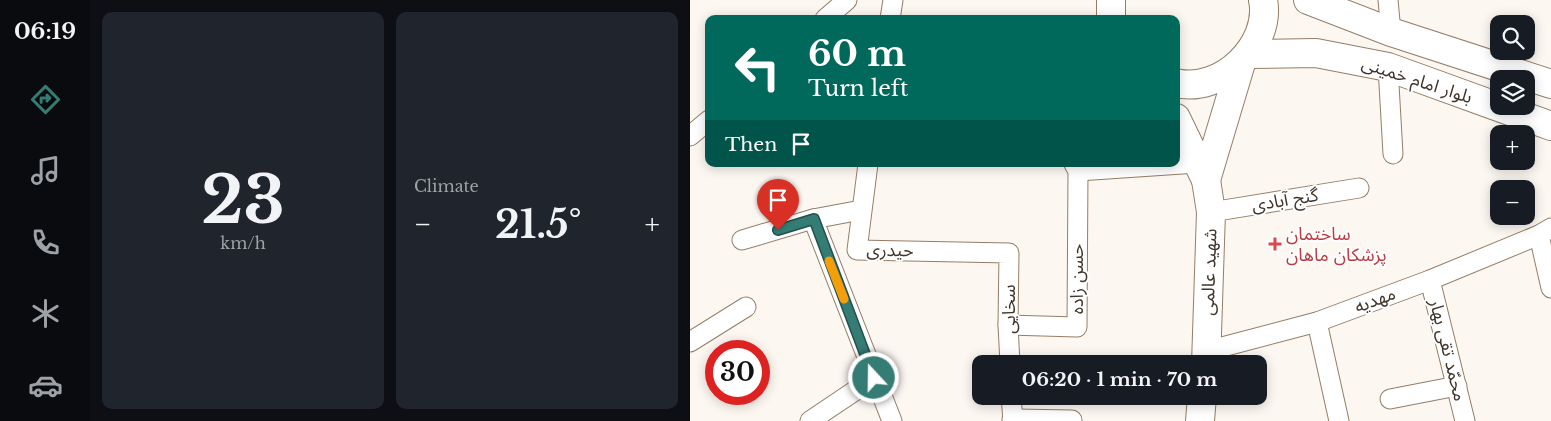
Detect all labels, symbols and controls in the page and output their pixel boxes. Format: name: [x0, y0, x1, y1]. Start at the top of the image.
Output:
map controls: [1490, 15, 1535, 225]
button: search: [1490, 15, 1535, 60]
text: 06:19: [14, 18, 76, 45]
text: 60 m: [808, 32, 906, 75]
icon: left: [725, 35, 790, 100]
street label: بلوار امام خمینی: [1358, 52, 1475, 111]
button: layers: [1490, 70, 1535, 115]
text: Turn left: [808, 75, 908, 102]
icon: directions: [28, 82, 63, 117]
button: +: [1490, 125, 1535, 170]
icon: arrive: [787, 130, 815, 158]
text: Then: [725, 133, 777, 156]
icon: music: [28, 153, 63, 188]
text: 23: [201, 160, 285, 241]
text: Climate: [414, 176, 479, 196]
pin: [757, 179, 799, 230]
button: −: [1490, 180, 1535, 225]
street label: گنج آبادی: [1250, 184, 1321, 218]
icon: arrive: [764, 186, 792, 214]
text: 21.5°: [495, 201, 581, 248]
text: −: [414, 207, 432, 242]
text: +: [645, 207, 660, 242]
place label: ساختمان پزشکان ماهان: [1286, 223, 1387, 266]
icon: phone: [28, 225, 63, 260]
street label: شهید عالمی: [1196, 228, 1222, 316]
text: km/h: [220, 233, 266, 253]
marker: ساختمان پزشکان ماهان: [1268, 237, 1282, 251]
street label: حیدری: [866, 239, 914, 261]
street label: حسن زاده: [1066, 244, 1088, 314]
street label: مهدیه: [1351, 282, 1399, 318]
street label: سخایی: [998, 284, 1020, 334]
icon: climate: [28, 296, 63, 331]
street label: محمّد تقی بهار: [1424, 296, 1471, 403]
speed limit sign: 30: [705, 340, 770, 405]
position arrow: [847, 351, 899, 403]
icon: car: [28, 368, 63, 403]
text: 06:20 · 1 min · 70 m: [1022, 368, 1217, 391]

